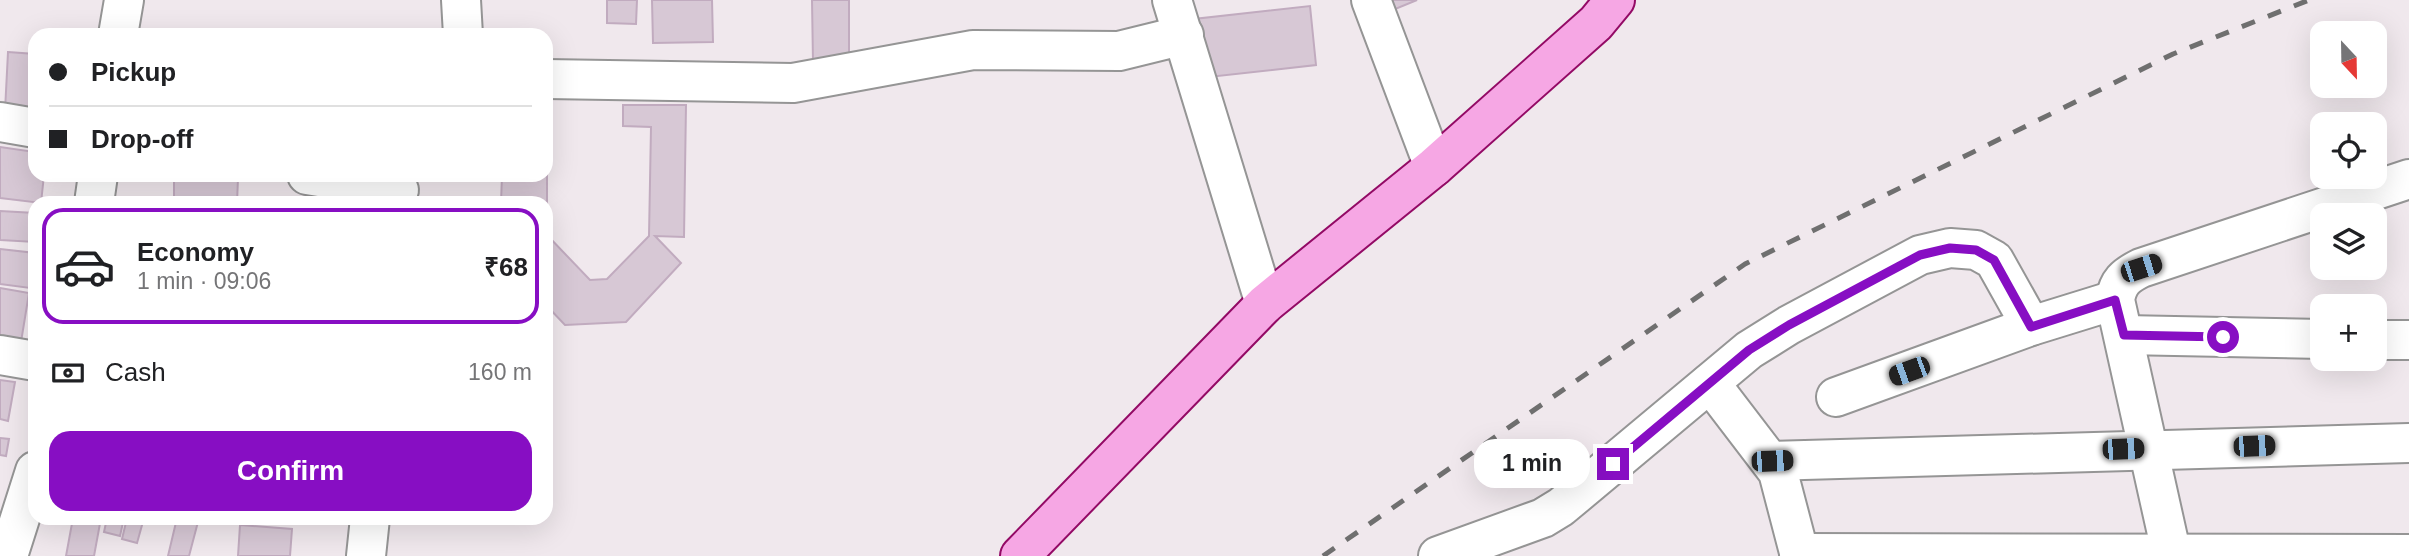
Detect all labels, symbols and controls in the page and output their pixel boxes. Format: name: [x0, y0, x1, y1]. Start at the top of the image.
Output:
north arrow: [2310, 21, 2387, 98]
map controls: [2310, 21, 2387, 371]
text: Pickup: [91, 57, 176, 87]
button: locate: [2310, 112, 2387, 189]
text: Drop-off: [91, 124, 194, 154]
button: layers: [2310, 203, 2387, 280]
icon: car: [53, 235, 116, 298]
text: Economy: [137, 237, 254, 267]
text: ₹68: [484, 252, 528, 282]
car: [2118, 252, 2165, 284]
text: 1 min · 09:06: [137, 268, 271, 294]
button: +: [2310, 294, 2387, 371]
route start: [2207, 321, 2239, 353]
icon: cash: [49, 354, 87, 392]
car: [1886, 354, 1933, 388]
text: Cash: [105, 357, 166, 387]
text: 160 m: [468, 359, 532, 385]
button: Confirm: [49, 431, 532, 511]
car: [2233, 435, 2276, 457]
car: [2102, 438, 2145, 460]
callout: 1 min: [1473, 440, 1588, 489]
route end: [1597, 448, 1629, 480]
text: 1 min: [1502, 450, 1562, 476]
car: [1751, 450, 1794, 472]

